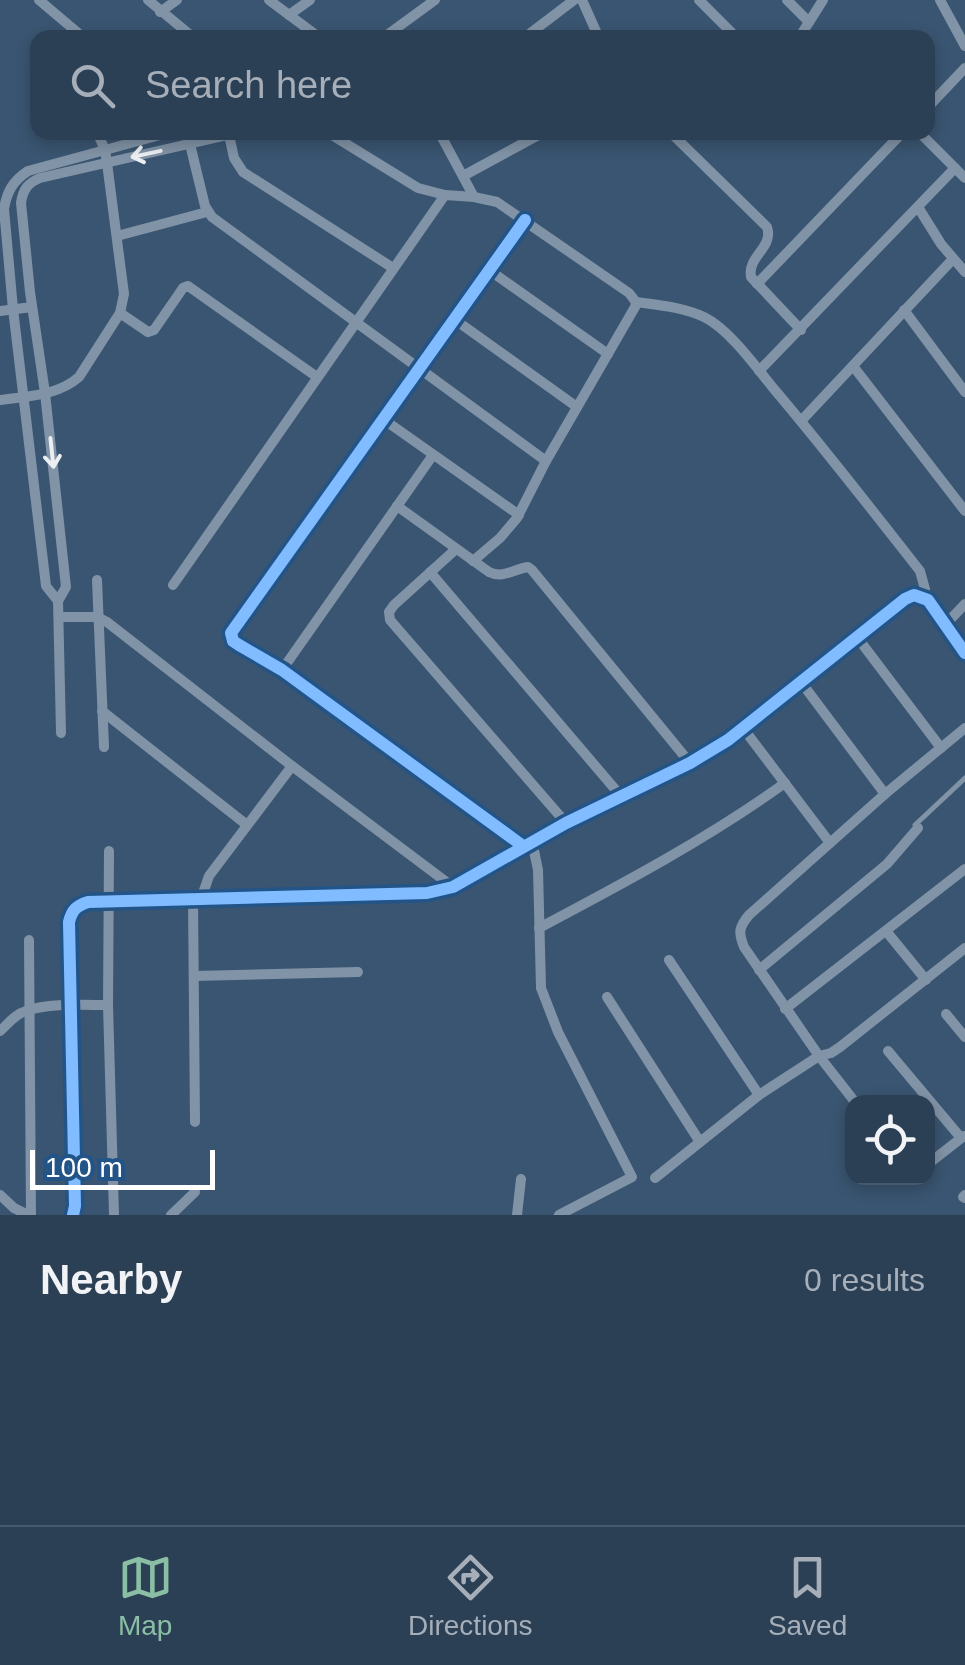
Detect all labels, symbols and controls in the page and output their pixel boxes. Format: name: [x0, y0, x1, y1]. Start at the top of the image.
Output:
search box: [30, 30, 935, 140]
icon: search: [65, 58, 120, 113]
text: Search here: [145, 64, 352, 106]
one-way arrow: [131, 146, 163, 164]
one-way arrow: [43, 437, 62, 469]
map controls: [845, 1095, 935, 1185]
button: locate: [845, 1095, 935, 1185]
scale bar: [30, 1145, 215, 1190]
text: 100 m: [45, 1152, 123, 1183]
text: Nearby: [40, 1256, 182, 1303]
text: 0 results: [804, 1262, 925, 1298]
tab: Map: [118, 1550, 173, 1642]
tab: Directions: [408, 1550, 533, 1642]
tab: Saved: [768, 1550, 847, 1642]

